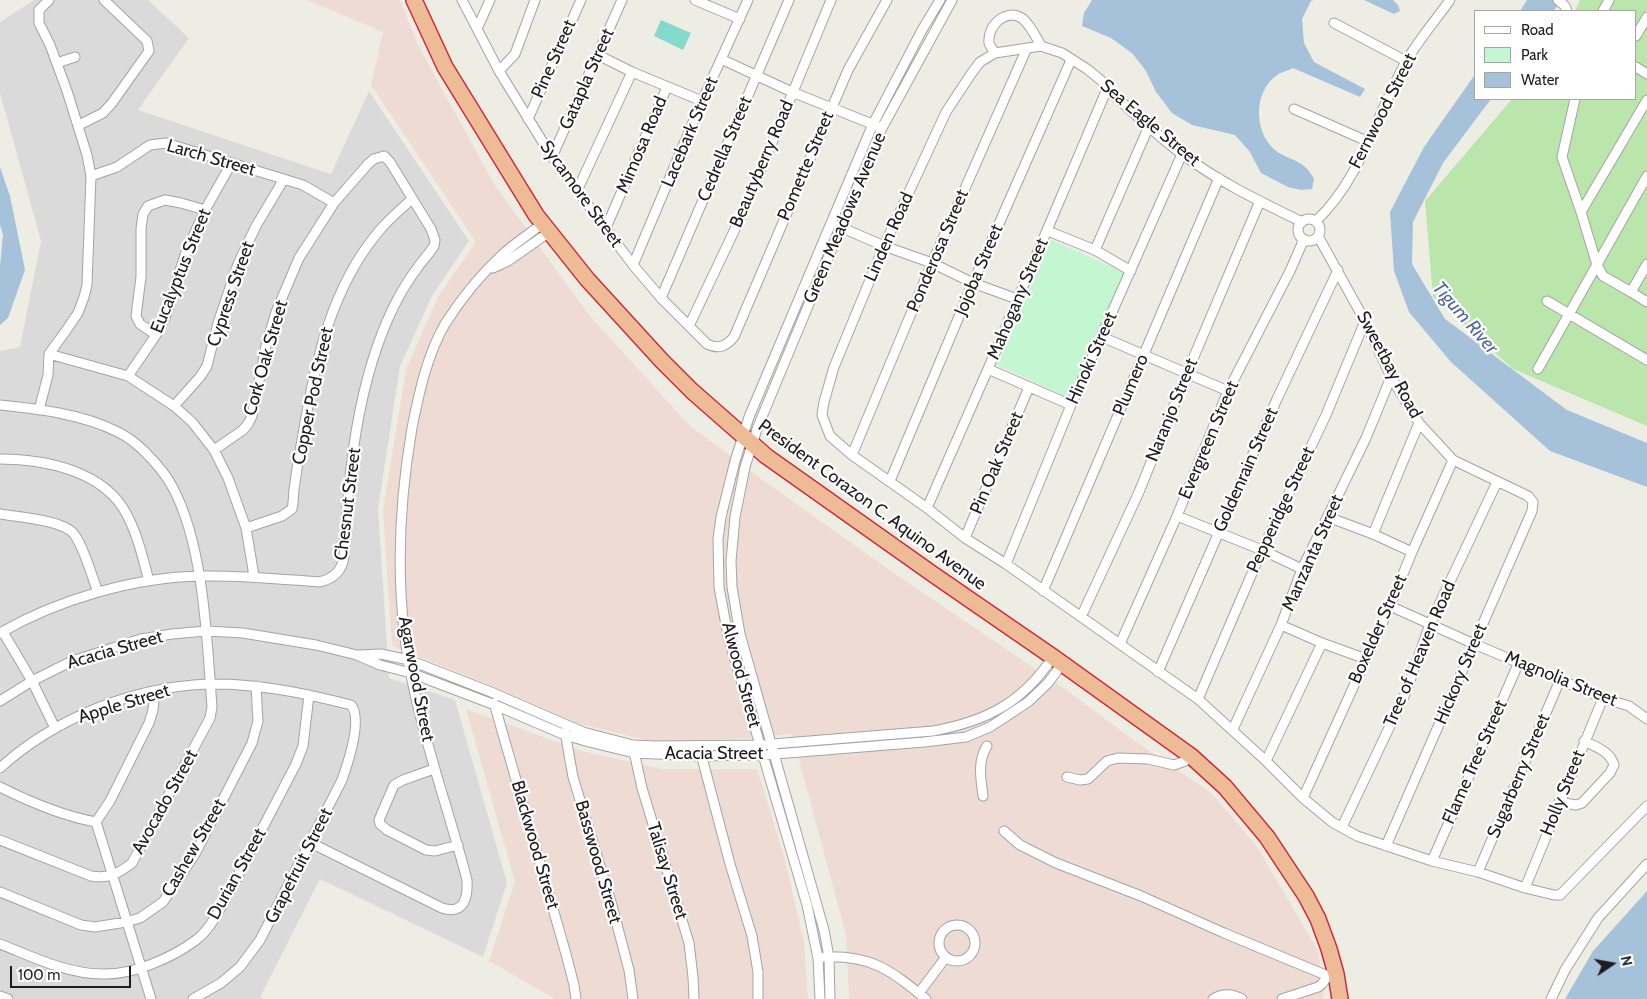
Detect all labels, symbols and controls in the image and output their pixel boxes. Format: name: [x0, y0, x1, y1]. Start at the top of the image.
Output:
legend: [1474, 10, 1637, 100]
street label: Pine Street: [527, 16, 581, 102]
text: Road: [1521, 21, 1554, 39]
street label: Gatapla Street: [555, 25, 619, 133]
text: Park: [1521, 46, 1548, 64]
street label: Fernwood Street: [1345, 50, 1421, 172]
text: Water: [1521, 71, 1559, 89]
street label: Lacebark Street: [657, 74, 723, 190]
street label: Sea Eagle Street: [1096, 75, 1204, 171]
street label: Mimosa Road: [612, 93, 672, 197]
street label: Cedrella Street: [693, 93, 757, 205]
street label: Beautyberry Road: [725, 97, 799, 231]
street label: Pomette Street: [773, 108, 839, 224]
street label: Green Meadows Avenue: [799, 129, 891, 307]
street label: Larch Street: [164, 135, 258, 181]
street label: Sycamore Street: [535, 136, 627, 252]
street label: Ponderosa Street: [902, 186, 974, 316]
street label: Linden Road: [860, 189, 918, 285]
street label: Eucalyptus Street: [146, 206, 216, 336]
street label: Jojoba Street: [950, 221, 1008, 319]
street label: Mahogany Street: [983, 235, 1053, 363]
street label: Cypress Street: [203, 238, 259, 350]
water label: Tigum River: [1427, 277, 1503, 359]
street label: Cork Oak Street: [239, 298, 293, 418]
street label: Sweetbay Road: [1352, 308, 1426, 422]
street label: Hinoki Street: [1062, 309, 1122, 407]
street label: Copper Pod Street: [288, 325, 338, 467]
street label: Plumero: [1109, 351, 1153, 419]
street label: Naranjo Street: [1141, 355, 1203, 465]
street label: Evergreen Street: [1174, 378, 1244, 502]
street label: Goldenrain Street: [1209, 405, 1283, 535]
street label: Pin Oak Street: [966, 409, 1028, 517]
street label: President Corazon C. Aquino Avenue: [754, 415, 990, 595]
street label: Pepperidge Street: [1242, 444, 1320, 576]
street label: Chesnut Street: [330, 446, 366, 562]
street label: Manzanta Street: [1278, 491, 1348, 615]
street label: Boxelder Street: [1344, 571, 1412, 687]
street label: Tree of Heaven Road: [1379, 578, 1461, 730]
street label: Agarwood Street: [393, 614, 439, 744]
street label: Alwood Street: [717, 620, 765, 730]
street label: Hickory Street: [1430, 620, 1492, 728]
street label: Acacia Street: [65, 626, 165, 674]
street label: Magnolia Street: [1502, 647, 1620, 711]
street label: Apple Street: [76, 680, 172, 728]
street label: Flame Tree Street: [1438, 697, 1512, 827]
street label: Sugarberry Street: [1483, 711, 1555, 841]
street label: Acacia Street: [665, 743, 763, 765]
street label: Avocado Street: [127, 746, 203, 858]
street label: Holly Street: [1536, 747, 1590, 839]
street label: Blackwood Street: [506, 778, 564, 912]
street label: Cashew Street: [157, 795, 231, 901]
street label: Basswood Street: [570, 798, 626, 926]
street label: Grapefruit Street: [261, 805, 337, 927]
street label: Talisay Street: [642, 820, 692, 922]
street label: Durian Street: [203, 825, 271, 923]
north arrow: [1587, 939, 1637, 989]
text: N: [1617, 954, 1637, 968]
scale bar: [12, 956, 134, 988]
text: 100 m: [18, 966, 60, 984]

